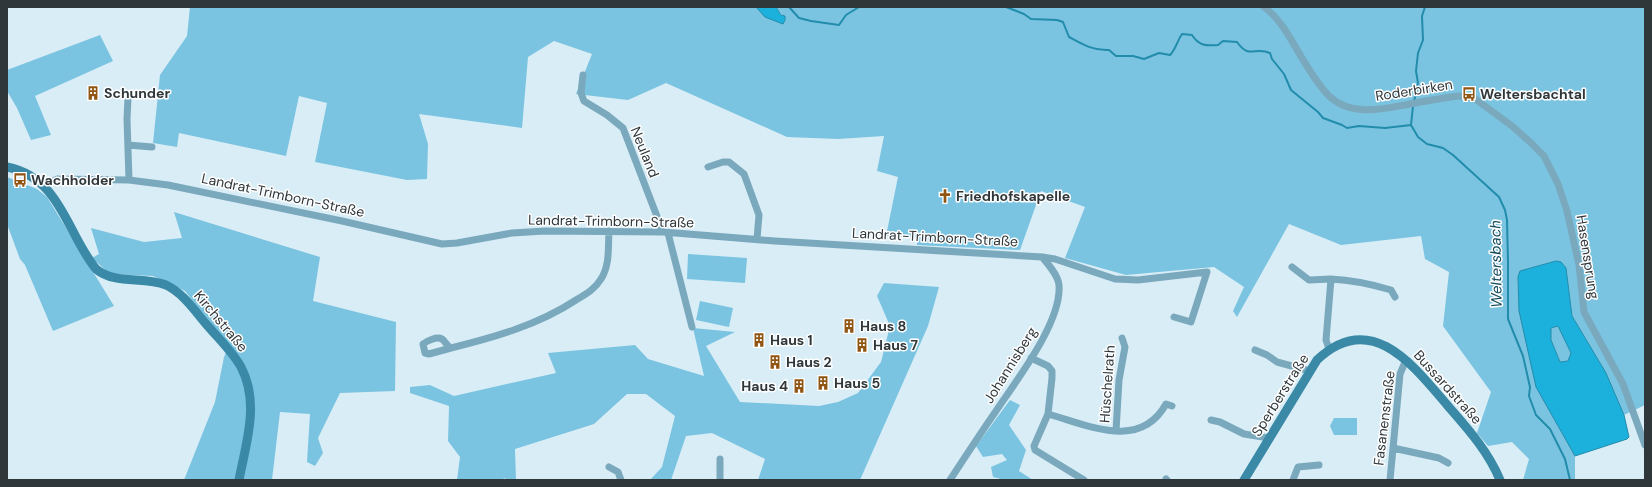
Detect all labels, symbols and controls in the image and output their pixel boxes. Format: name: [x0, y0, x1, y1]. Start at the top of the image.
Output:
street label: Roderbirken: [1374, 75, 1454, 105]
place label: Schunder: [104, 84, 170, 102]
building icon: Schunder: [85, 85, 101, 101]
place label: Weltersbachtal: [1480, 85, 1586, 103]
bus stop icon: Weltersbachtal: [1461, 86, 1477, 102]
street label: Neuland: [627, 124, 663, 180]
street label: Landrat-Trimborn-Straße: [200, 169, 366, 221]
place label: Wachholder: [31, 171, 114, 189]
bus stop icon: Wachholder: [12, 172, 28, 188]
place label: Friedhofskapelle: [956, 187, 1070, 205]
church icon: Friedhofskapelle: [937, 188, 953, 204]
street label: Landrat-Trimborn-Straße: [528, 211, 694, 231]
street label: Hasensprung: [1572, 214, 1604, 301]
water label: Weltersbach: [1485, 220, 1507, 308]
street label: Landrat-Trimborn-Straße: [852, 224, 1018, 250]
street label: Kirchstraße: [190, 287, 252, 355]
place label: Haus 8: [860, 317, 907, 335]
building icon: Haus 8: [841, 318, 857, 334]
street label: Johannisberg: [979, 323, 1041, 407]
place label: Haus 1: [770, 331, 813, 349]
building icon: Haus 1: [751, 332, 767, 348]
place label: Haus 7: [873, 336, 919, 354]
building icon: Haus 7: [854, 337, 870, 353]
street label: Hüschelrath: [1095, 345, 1119, 423]
street label: Bussardstraße: [1410, 346, 1486, 428]
street label: Sperberstraße: [1247, 350, 1313, 440]
place label: Haus 2: [786, 353, 832, 371]
building icon: Haus 2: [767, 354, 783, 370]
street label: Fasanenstraße: [1369, 370, 1399, 466]
place label: Haus 5: [834, 374, 880, 392]
building icon: Haus 5: [815, 375, 831, 391]
place label: Haus 4: [741, 377, 788, 395]
building icon: Haus 4: [791, 378, 807, 394]

